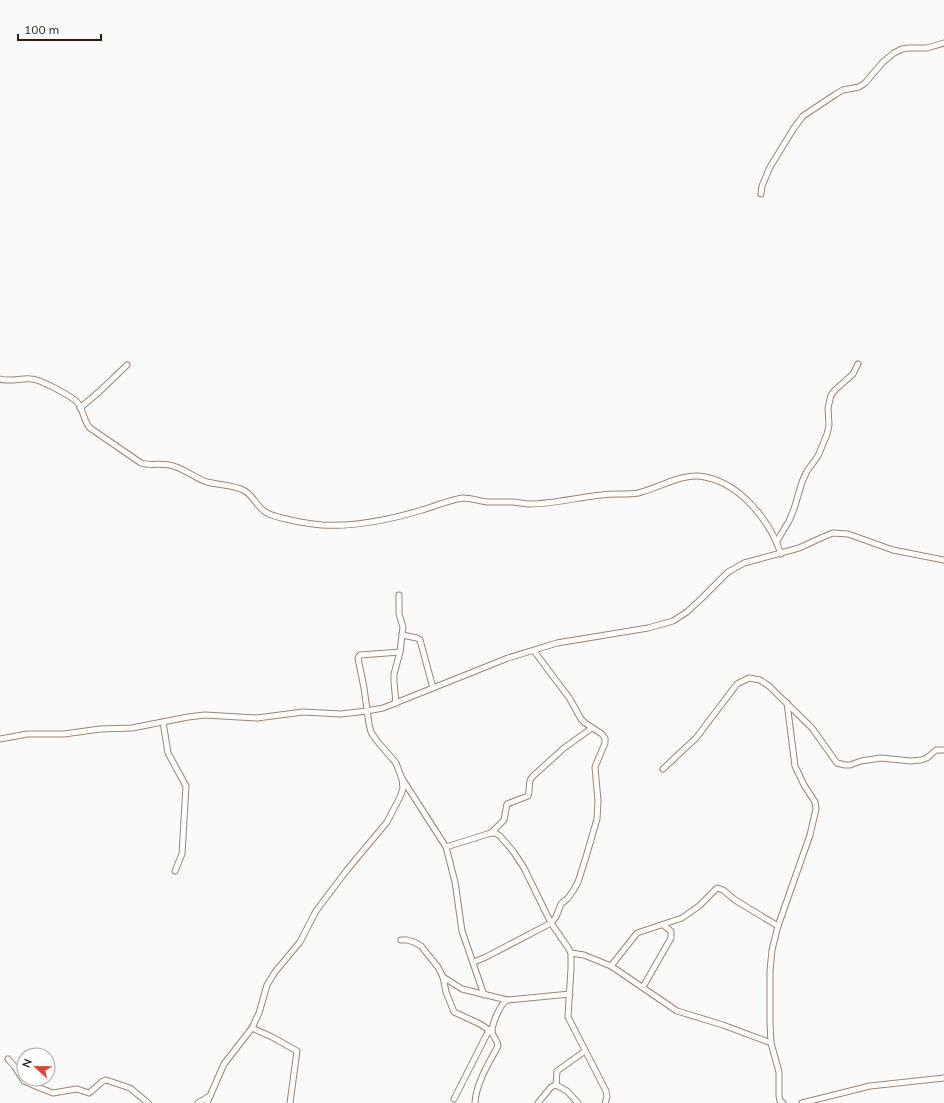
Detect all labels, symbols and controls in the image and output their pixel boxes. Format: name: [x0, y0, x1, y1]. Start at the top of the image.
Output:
scale bar: [18, 16, 101, 42]
text: 100 m: [24, 22, 59, 37]
north arrow: [16, 1047, 56, 1087]
text: N: [19, 1057, 35, 1070]

